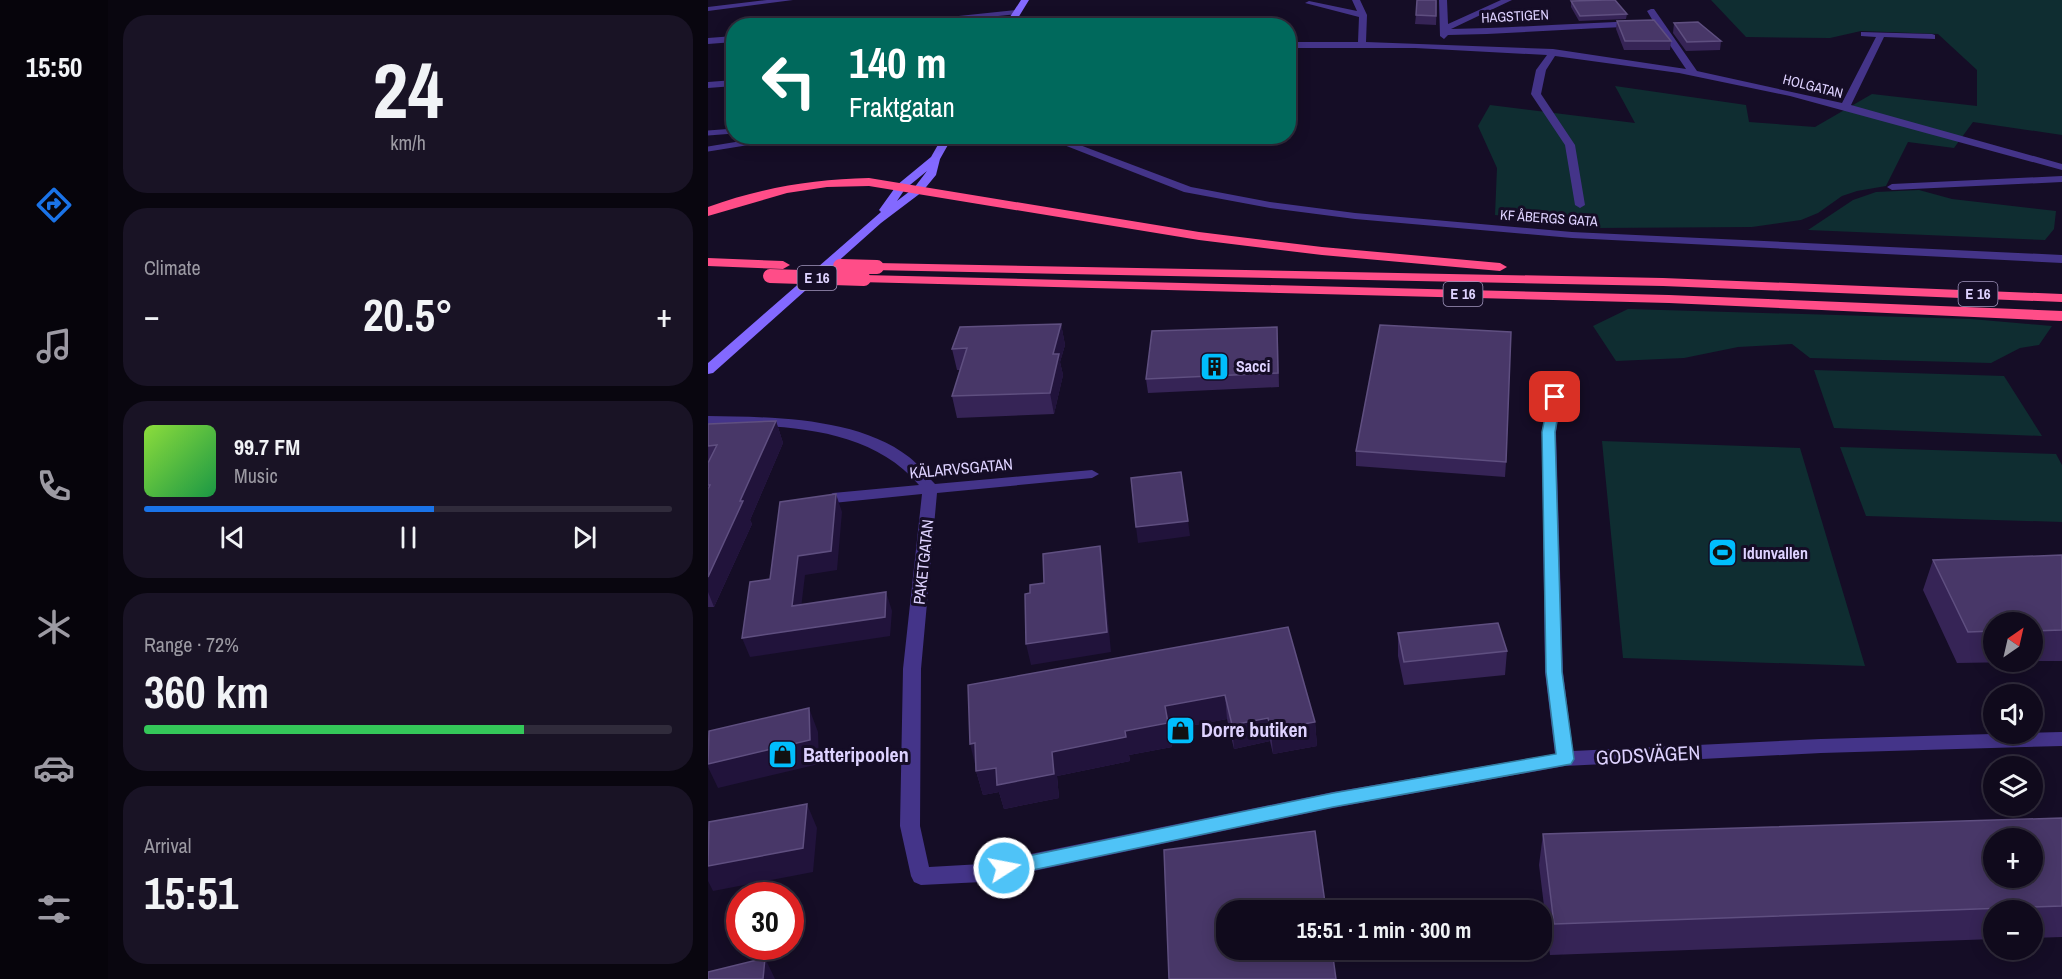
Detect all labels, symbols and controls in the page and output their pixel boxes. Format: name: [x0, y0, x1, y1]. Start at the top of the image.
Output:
street label: HAGSTIGEN: [1481, 5, 1549, 27]
text: 140 m: [849, 35, 947, 91]
text: 24: [372, 37, 444, 142]
icon: left: [750, 42, 828, 120]
text: 15:50: [26, 49, 82, 85]
street label: HOLGATAN: [1781, 70, 1845, 102]
text: Fraktgatan: [849, 89, 955, 125]
text: km/h: [390, 129, 426, 156]
icon: directions: [33, 184, 75, 226]
street label: KF ÅBERGS GATA: [1500, 206, 1599, 230]
text: Climate: [144, 254, 201, 281]
road number: E 16: [798, 266, 836, 290]
road number: E 16: [1444, 282, 1482, 306]
road number: E 16: [1958, 282, 1998, 306]
text: 20.5°: [363, 284, 453, 345]
text: −: [144, 293, 160, 337]
text: +: [656, 293, 672, 337]
icon: music: [33, 325, 75, 367]
building icon: Sacci: [1199, 350, 1231, 382]
place label: Sacci: [1236, 355, 1270, 377]
pin: [1529, 371, 1580, 422]
icon: arrive: [1538, 380, 1571, 413]
text: 99.7 FM: [234, 432, 300, 462]
street label: KÄLARVSGATAN: [908, 453, 1014, 483]
text: Music: [234, 462, 278, 489]
icon: phone: [33, 465, 75, 507]
street label: PAKETGATAN: [908, 518, 938, 606]
icon: previous: [216, 521, 249, 554]
icon: pause: [392, 521, 425, 554]
icon: next: [568, 521, 601, 554]
sports icon: Idunvallen: [1706, 537, 1738, 569]
place label: Idunvallen: [1743, 542, 1808, 564]
icon: climate: [33, 606, 75, 648]
north arrow: [1983, 612, 2043, 672]
map controls: [1983, 612, 2043, 960]
text: Range · 72%: [144, 631, 239, 658]
text: 360 km: [144, 661, 269, 722]
button: sound: [1983, 684, 2043, 744]
shop icon: Dorre butiken: [1164, 714, 1196, 746]
place label: Dorre butiken: [1201, 716, 1308, 743]
street label: GODSVÄGEN: [1595, 738, 1701, 771]
shop icon: Batteripoolen: [766, 739, 798, 771]
place label: Batteripoolen: [803, 741, 909, 768]
icon: car: [33, 747, 75, 789]
button: layers: [1983, 756, 2043, 816]
button: +: [1983, 828, 2043, 888]
text: Arrival: [144, 832, 191, 859]
position arrow: [972, 836, 1036, 900]
text: 15:51: [144, 862, 238, 923]
speed limit sign: 30: [726, 882, 804, 960]
icon: filters: [33, 888, 75, 930]
button: −: [1983, 900, 2043, 960]
text: 15:51 · 1 min · 300 m: [1297, 915, 1471, 945]

